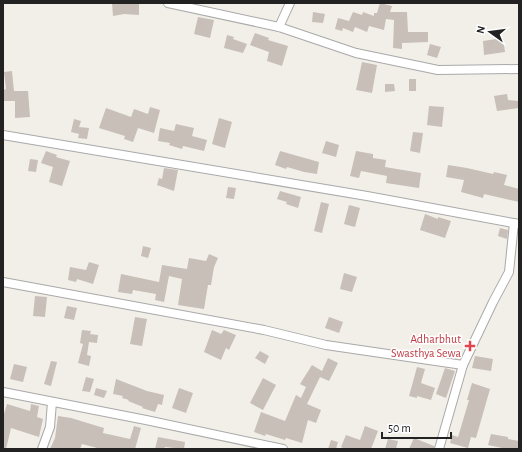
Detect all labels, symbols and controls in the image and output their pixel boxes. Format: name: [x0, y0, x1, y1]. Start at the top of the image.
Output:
north arrow: [470, 12, 510, 52]
text: N: [475, 25, 487, 35]
place label: Adharbhut Swasthya Sewa: [391, 333, 461, 360]
marker: Adharbhut Swasthya Sewa: [464, 340, 476, 352]
scale bar: [382, 414, 451, 440]
text: 50 m: [388, 422, 411, 434]

